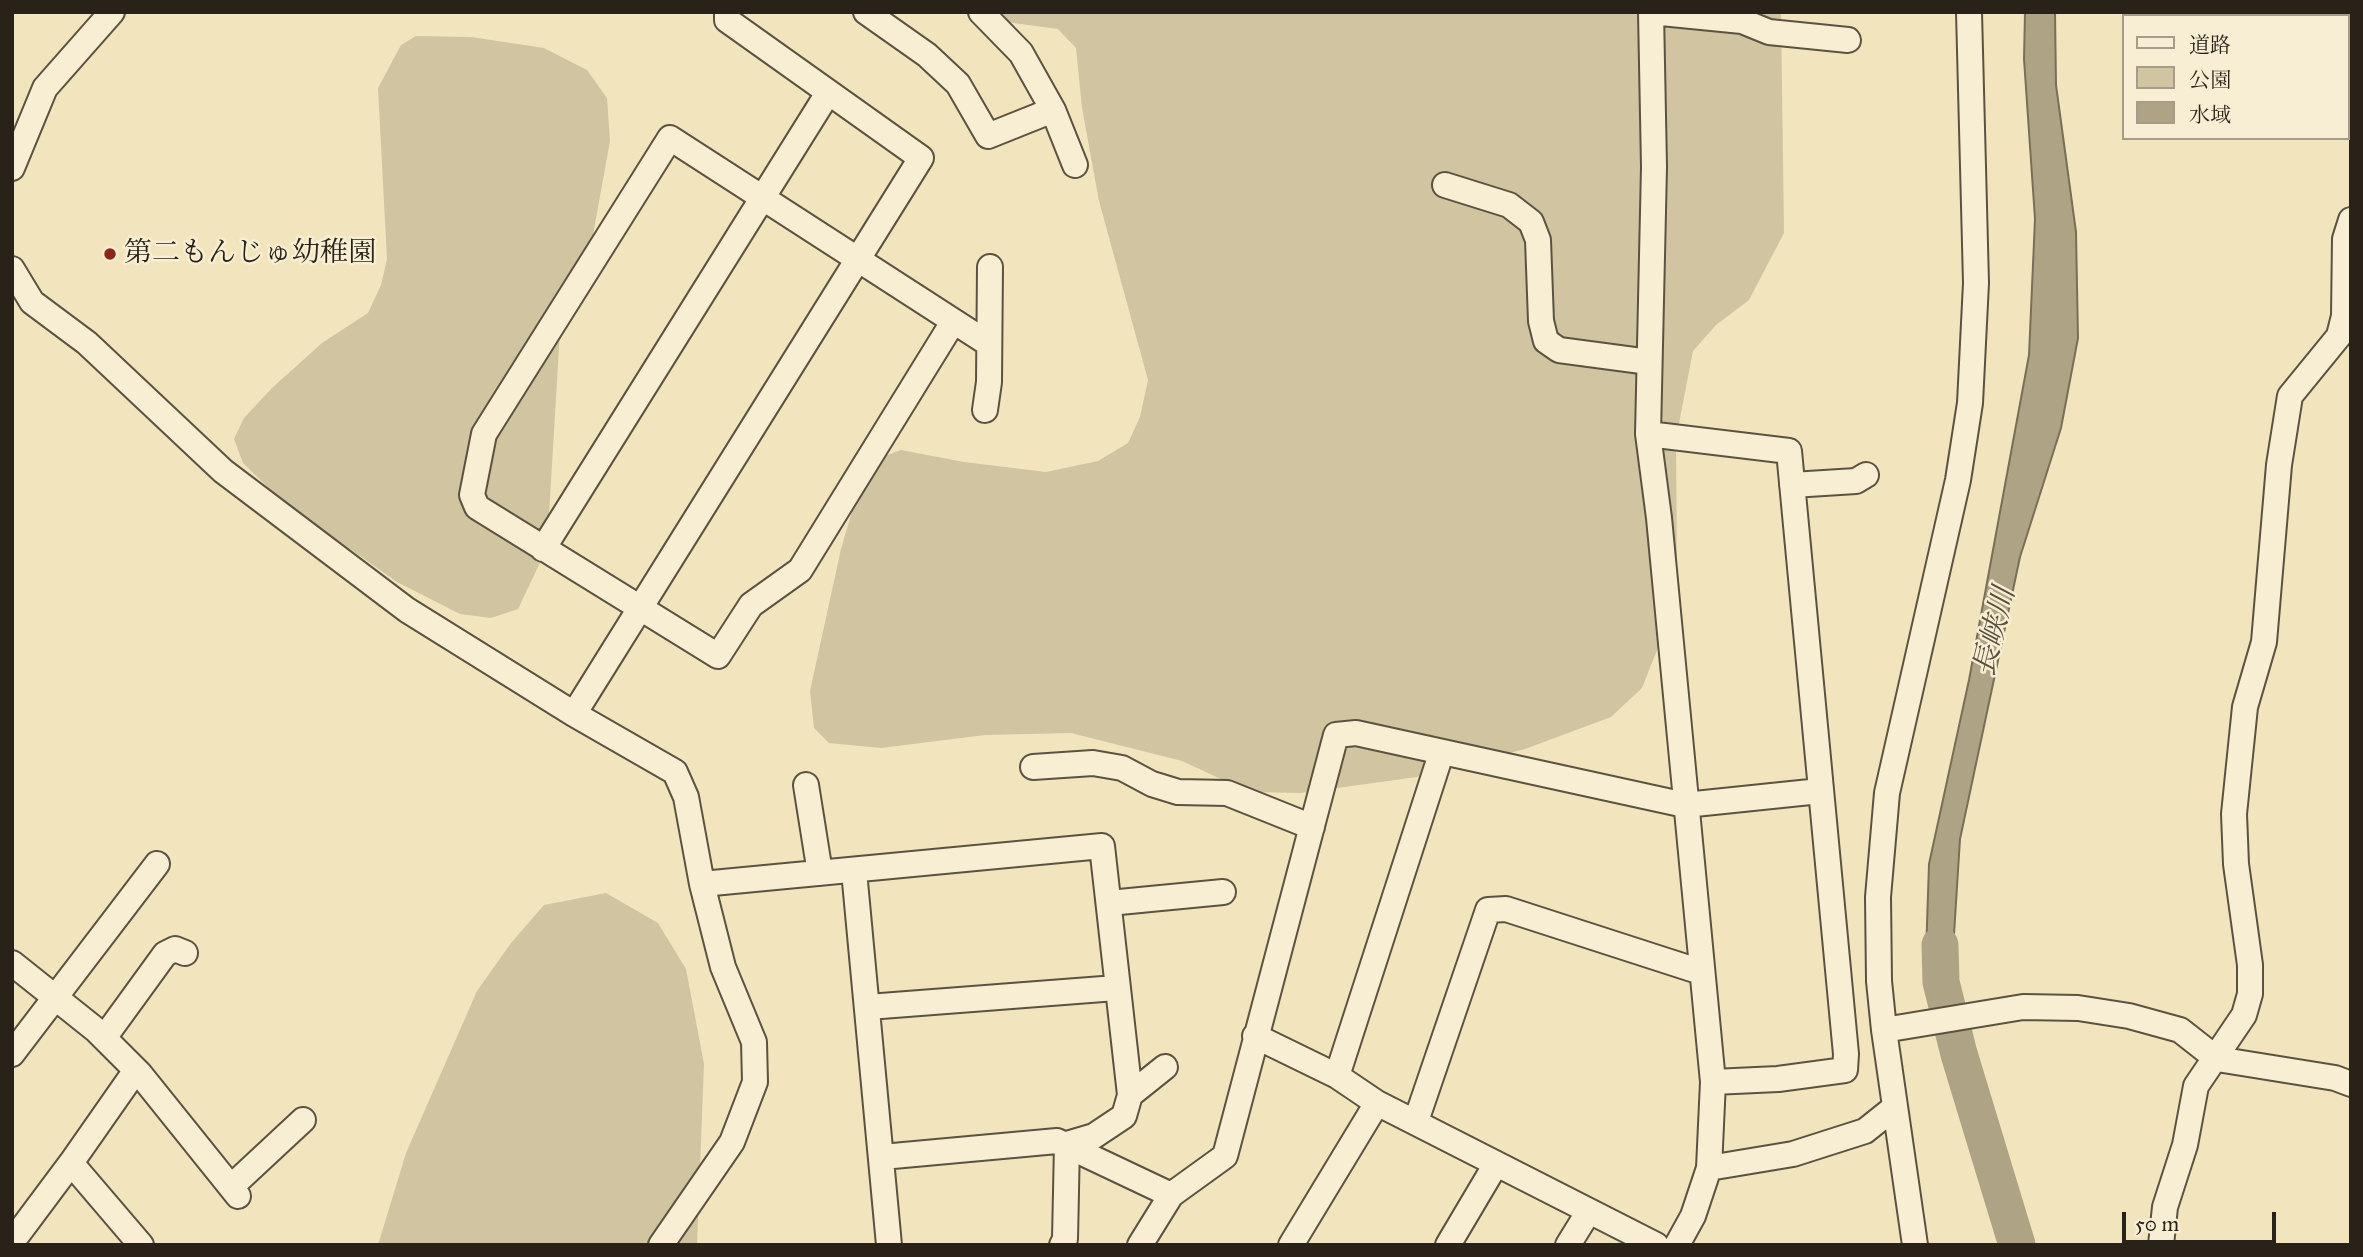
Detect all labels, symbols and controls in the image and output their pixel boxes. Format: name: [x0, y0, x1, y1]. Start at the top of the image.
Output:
legend: [2122, 14, 2349, 140]
text: 道路: [2189, 32, 2231, 58]
text: 公園: [2189, 67, 2231, 93]
text: 水域: [2189, 102, 2231, 128]
place label: 第二もんじゅ幼稚園: [124, 237, 376, 271]
marker: 第二もんじゅ幼稚園: [102, 246, 118, 262]
water label: 長峡川: [1968, 584, 2024, 680]
scale bar: [2125, 1198, 2279, 1242]
text: 50 m: [2135, 1211, 2179, 1237]

